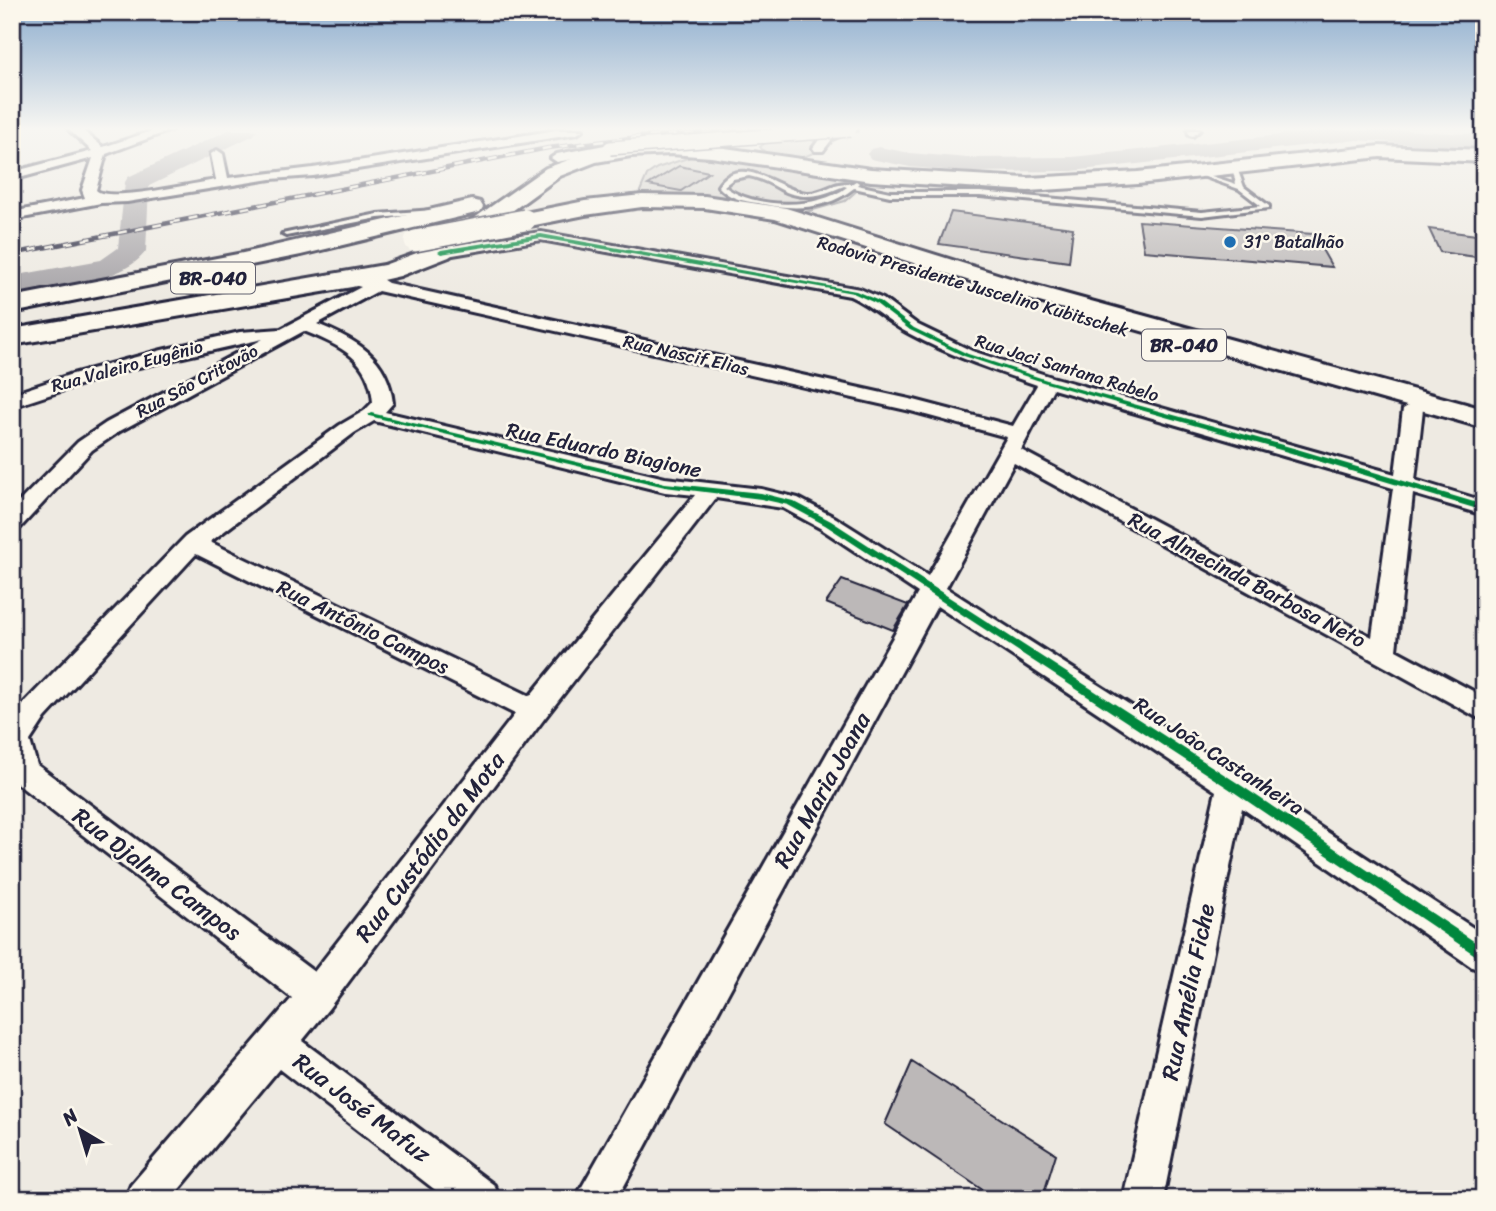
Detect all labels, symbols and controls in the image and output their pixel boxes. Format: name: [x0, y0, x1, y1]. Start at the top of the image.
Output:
street label: Rodovia Presidente Juscelino Kubitschek: [813, 226, 1133, 346]
place label: 31° Batalhão: [1244, 226, 1344, 258]
marker: 31° Batalhão: [1222, 234, 1238, 250]
road number: BR-040: [171, 262, 255, 294]
street label: Rua Nascif Elias: [620, 325, 753, 385]
street label: Rua Jaci Santana Rabelo: [971, 325, 1163, 411]
street label: Rua Valeiro Eugênio: [48, 330, 207, 402]
road number: BR-040: [1142, 330, 1226, 360]
street label: Rua São Critovão: [130, 335, 264, 427]
street label: Rua Eduardo Biagione: [503, 411, 705, 489]
street label: Rua Almecinda Barbosa Neto: [1121, 501, 1373, 659]
street label: Rua Antônio Campos: [270, 569, 456, 686]
street label: Rua João Castanheira: [1126, 686, 1313, 826]
street label: Rua Maria Joana: [762, 703, 883, 876]
street label: Rua Custódio da Mota: [344, 742, 517, 952]
street label: Rua Djalma Campos: [63, 796, 251, 952]
street label: Rua Amélia Fiche: [1149, 899, 1227, 1084]
street label: Rua José Mafuz: [284, 1042, 441, 1175]
north arrow: [46, 1096, 116, 1166]
text: N: [54, 1099, 86, 1135]

